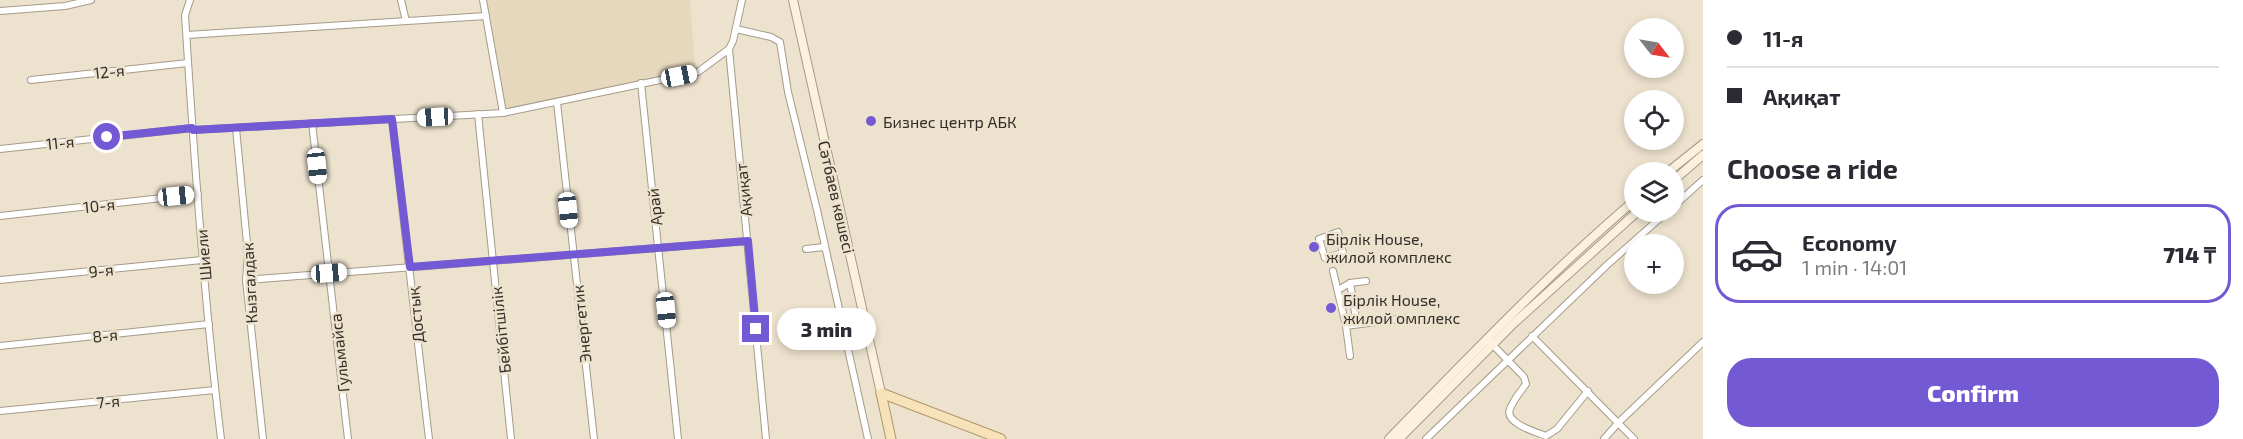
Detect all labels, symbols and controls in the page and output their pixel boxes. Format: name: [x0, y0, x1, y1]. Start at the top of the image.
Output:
north arrow: [1624, 18, 1684, 78]
map controls: [1624, 18, 1684, 294]
text: 11-я: [1763, 25, 1804, 51]
street label: 12-я: [92, 60, 126, 82]
car: [660, 64, 698, 88]
text: Ақиқат: [1763, 83, 1841, 109]
button: locate: [1624, 90, 1684, 150]
car: [417, 107, 453, 127]
place label: Бизнес центр АБК: [883, 112, 1017, 131]
marker: Бизнес центр АБК: [864, 114, 878, 128]
route start: [93, 123, 120, 150]
street label: 11-я: [45, 131, 75, 153]
street label: Сәтбаев көшесі: [815, 139, 859, 255]
car: [306, 147, 328, 185]
text: Choose a ride: [1727, 152, 1898, 184]
street label: Ақиқат: [731, 162, 755, 218]
button: layers: [1624, 162, 1684, 222]
car: [157, 185, 195, 207]
street label: Арай: [643, 187, 665, 227]
car: [557, 191, 579, 229]
street label: 10-я: [82, 194, 116, 216]
icon: car: [1730, 227, 1784, 281]
street label: Шиели: [191, 229, 215, 281]
place label: Бірлік House, жилой комплекс: [1326, 229, 1452, 266]
text: Economy: [1802, 229, 1897, 255]
button: +: [1624, 234, 1684, 294]
marker: Бірлік House, жилой комплекс: [1307, 240, 1321, 254]
text: 714 ₸: [2163, 241, 2216, 267]
street label: Кызгалдак: [237, 242, 261, 324]
text: 1 min · 14:01: [1802, 255, 1907, 279]
street label: 9-я: [88, 259, 114, 281]
car: [310, 263, 348, 283]
street label: Энергетик: [567, 284, 595, 364]
street label: Бейбітшілік: [486, 285, 514, 374]
street label: Достық: [403, 286, 427, 344]
place label: Бірлік House, жилой омплекс: [1343, 290, 1461, 327]
car: [655, 291, 677, 329]
marker: Бірлік House, жилой омплекс: [1324, 301, 1338, 315]
callout: 3 min: [777, 308, 876, 350]
street label: Гульмайса: [325, 313, 354, 393]
route end: [742, 315, 769, 342]
text: 3 min: [801, 317, 852, 341]
street label: 8-я: [91, 324, 119, 346]
button: Confirm: [1727, 358, 2219, 427]
street label: 7-я: [95, 390, 121, 412]

